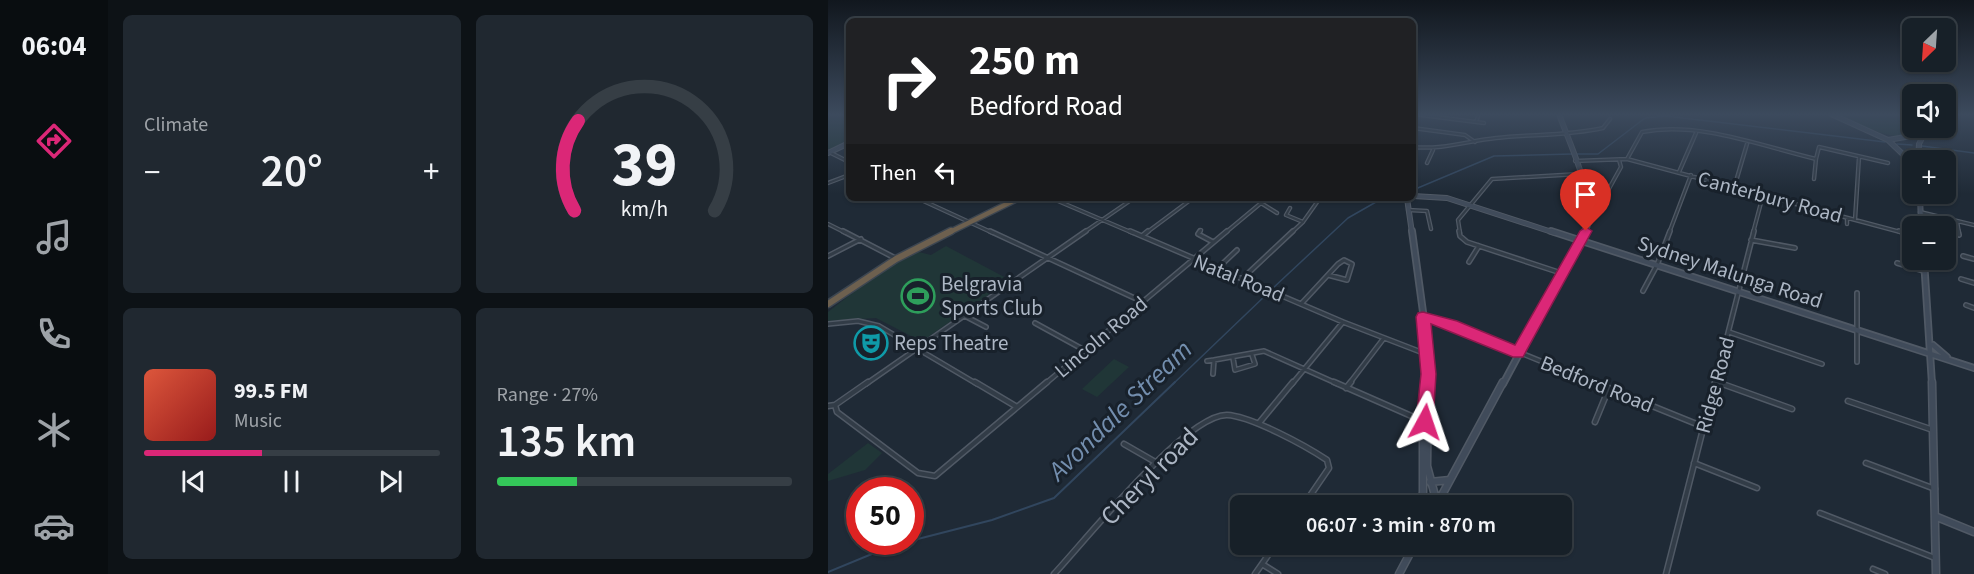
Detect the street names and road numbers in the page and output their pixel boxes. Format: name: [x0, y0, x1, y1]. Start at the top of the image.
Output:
street label: Canterbury Road: [1694, 163, 1846, 231]
street label: Sydney Malunga Road: [1634, 228, 1826, 316]
street label: Natal Road: [1189, 246, 1289, 310]
street label: Lincoln Road: [1048, 289, 1154, 385]
street label: Ridge Road: [1688, 333, 1742, 437]
street label: Bedford Road: [1536, 348, 1658, 420]
street label: Cheryl road: [1092, 419, 1207, 534]

